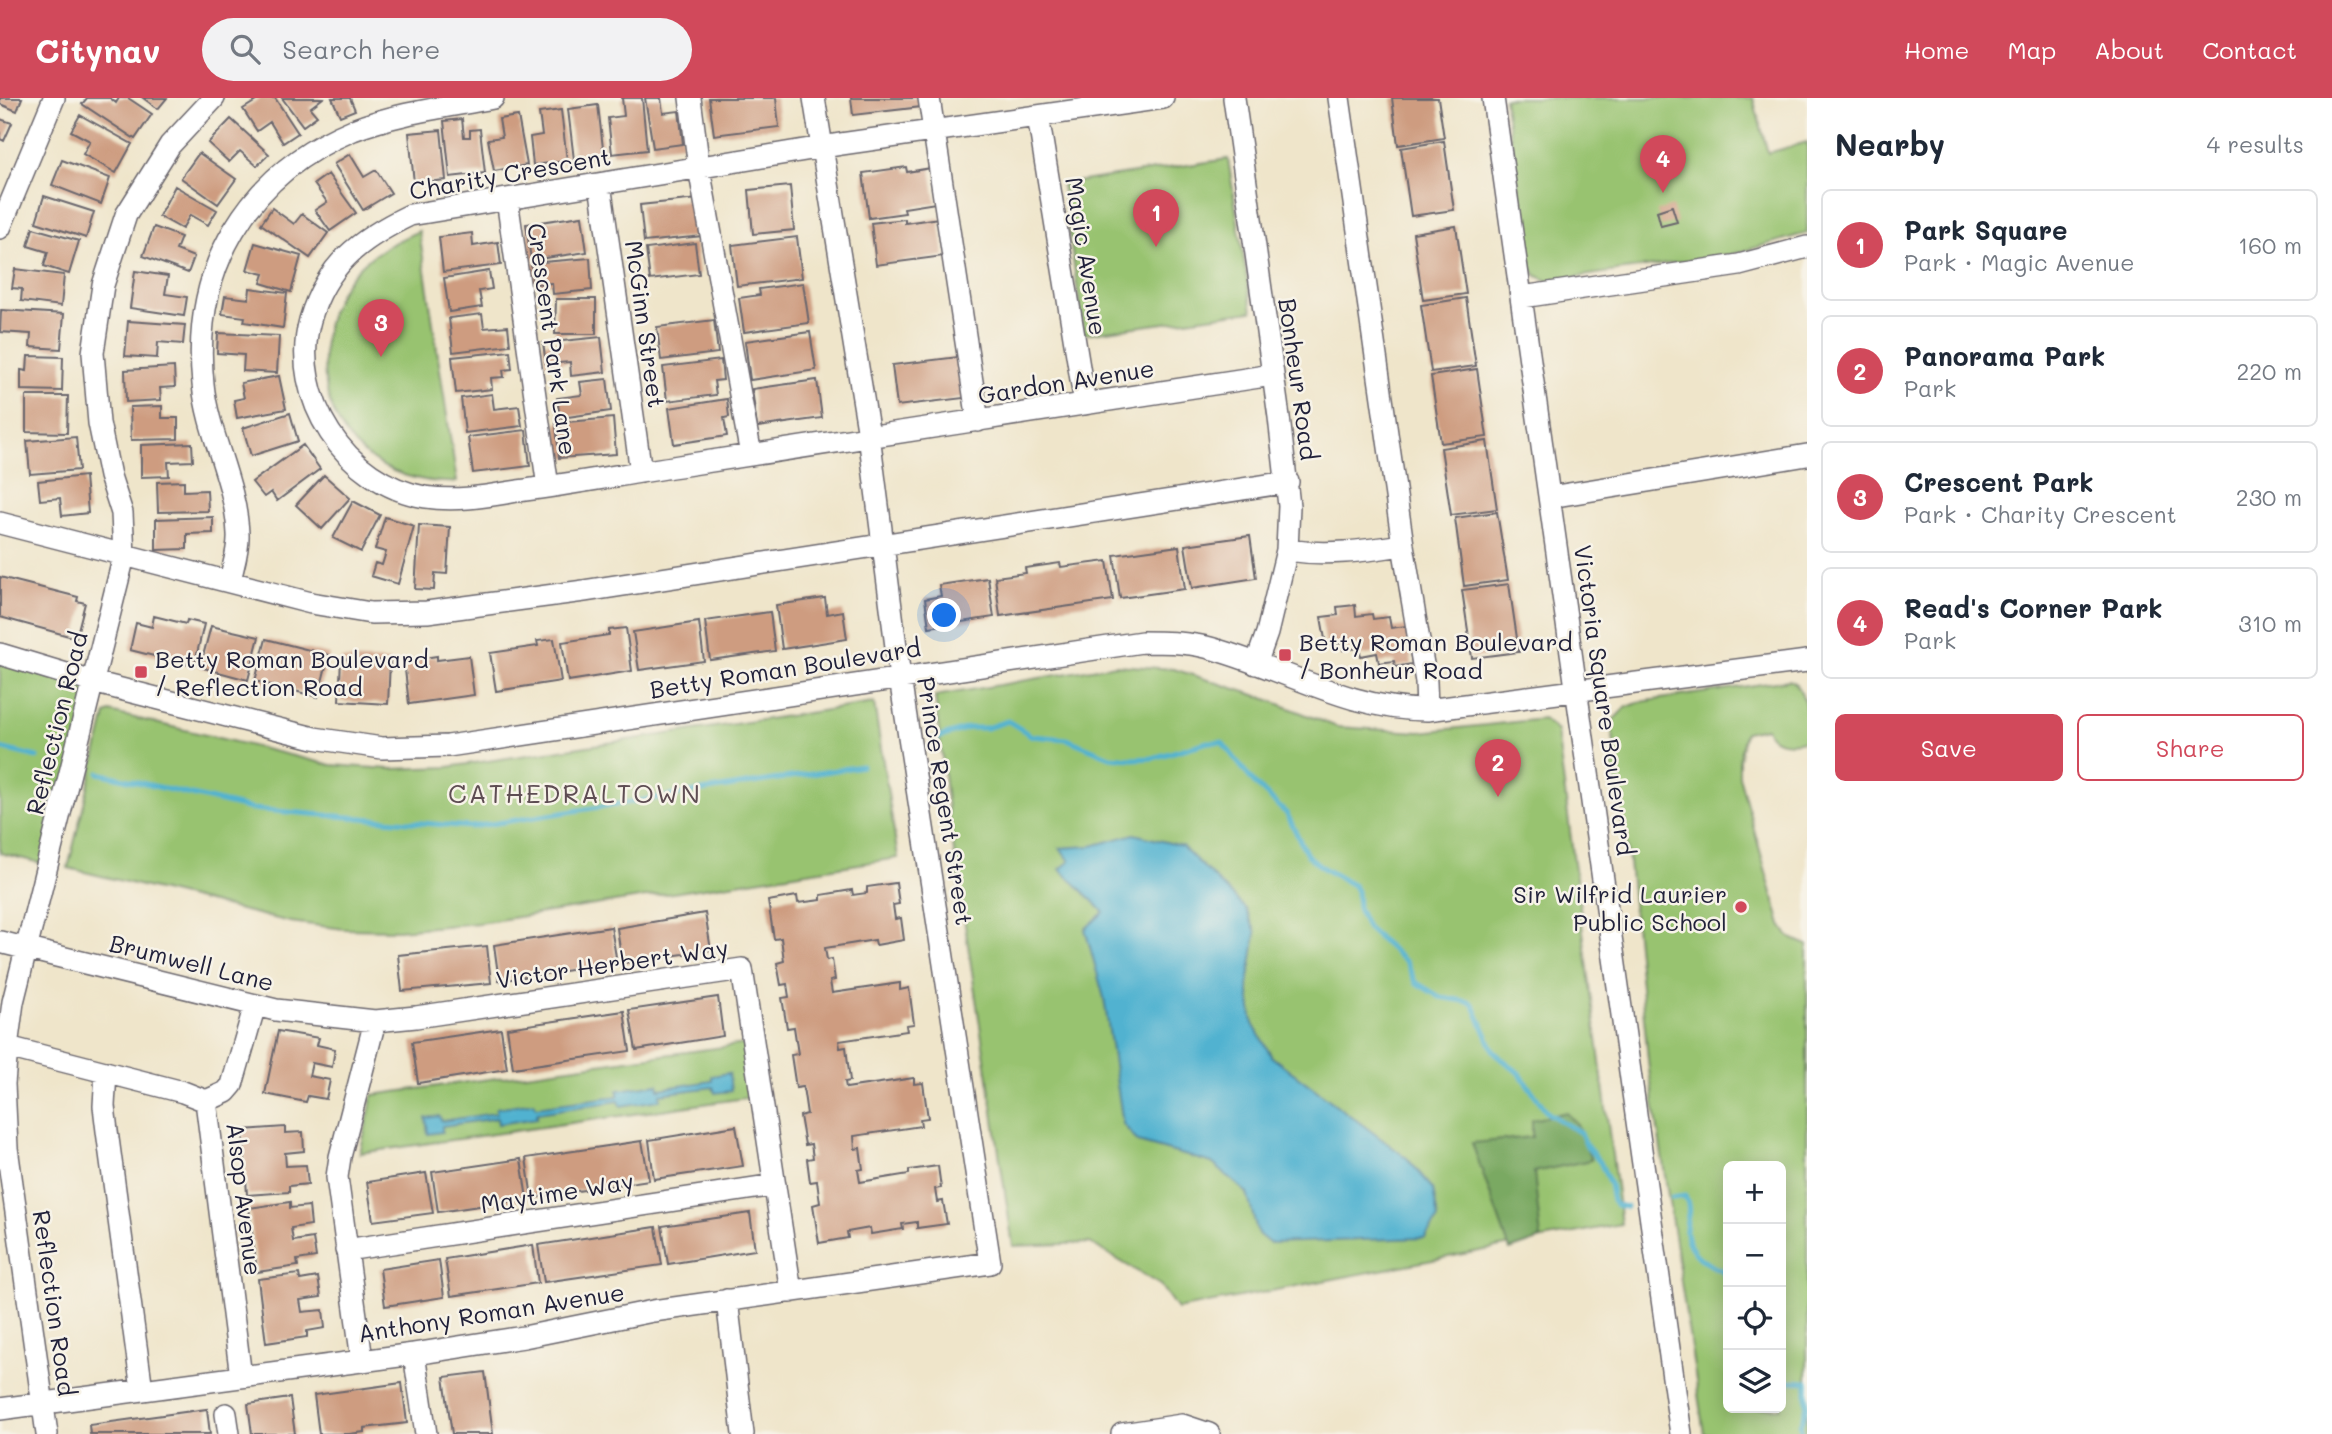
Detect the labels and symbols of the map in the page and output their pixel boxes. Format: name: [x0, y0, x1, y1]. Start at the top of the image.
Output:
pin: 4: [1640, 135, 1686, 193]
street label: Charity Crescent: [407, 140, 613, 206]
street label: Magic Avenue: [1059, 174, 1115, 338]
pin: 1: [1133, 189, 1179, 247]
street label: Crescent Park Lane: [521, 221, 585, 457]
street label: McGinn Street: [619, 238, 673, 410]
street label: Bonheur Road: [1272, 296, 1326, 462]
pin: 3: [358, 299, 404, 357]
street label: Gardon Avenue: [976, 352, 1156, 410]
street label: Victoria Square Boulevard: [1568, 543, 1642, 857]
your location: [927, 598, 961, 632]
place label: Betty Roman Boulevard / Bonheur Road: [1299, 626, 1573, 685]
street label: Reflection Road: [18, 628, 94, 818]
street label: Betty Roman Boulevard: [647, 631, 923, 705]
place label: Betty Roman Boulevard / Reflection Road: [155, 643, 429, 702]
marker: Betty Roman Boulevard / Bonheur Road: [1277, 647, 1293, 663]
marker: Betty Roman Boulevard / Reflection Road: [133, 664, 149, 680]
street label: Prince Regent Street: [911, 675, 981, 927]
pin: 2: [1475, 739, 1521, 797]
district label: CATHEDRALTOWN: [448, 776, 702, 810]
place label: Sir Wilfrid Laurier Public School: [1513, 878, 1727, 937]
marker: Sir Wilfrid Laurier Public School: [1733, 899, 1749, 915]
street label: Brumwell Lane: [107, 927, 277, 997]
street label: Victor Herbert Way: [494, 931, 730, 995]
street label: Alsop Avenue: [220, 1121, 270, 1277]
street label: Maytime Way: [478, 1165, 636, 1219]
street label: Reflection Road: [27, 1208, 83, 1398]
street label: Anthony Roman Avenue: [356, 1276, 626, 1348]

